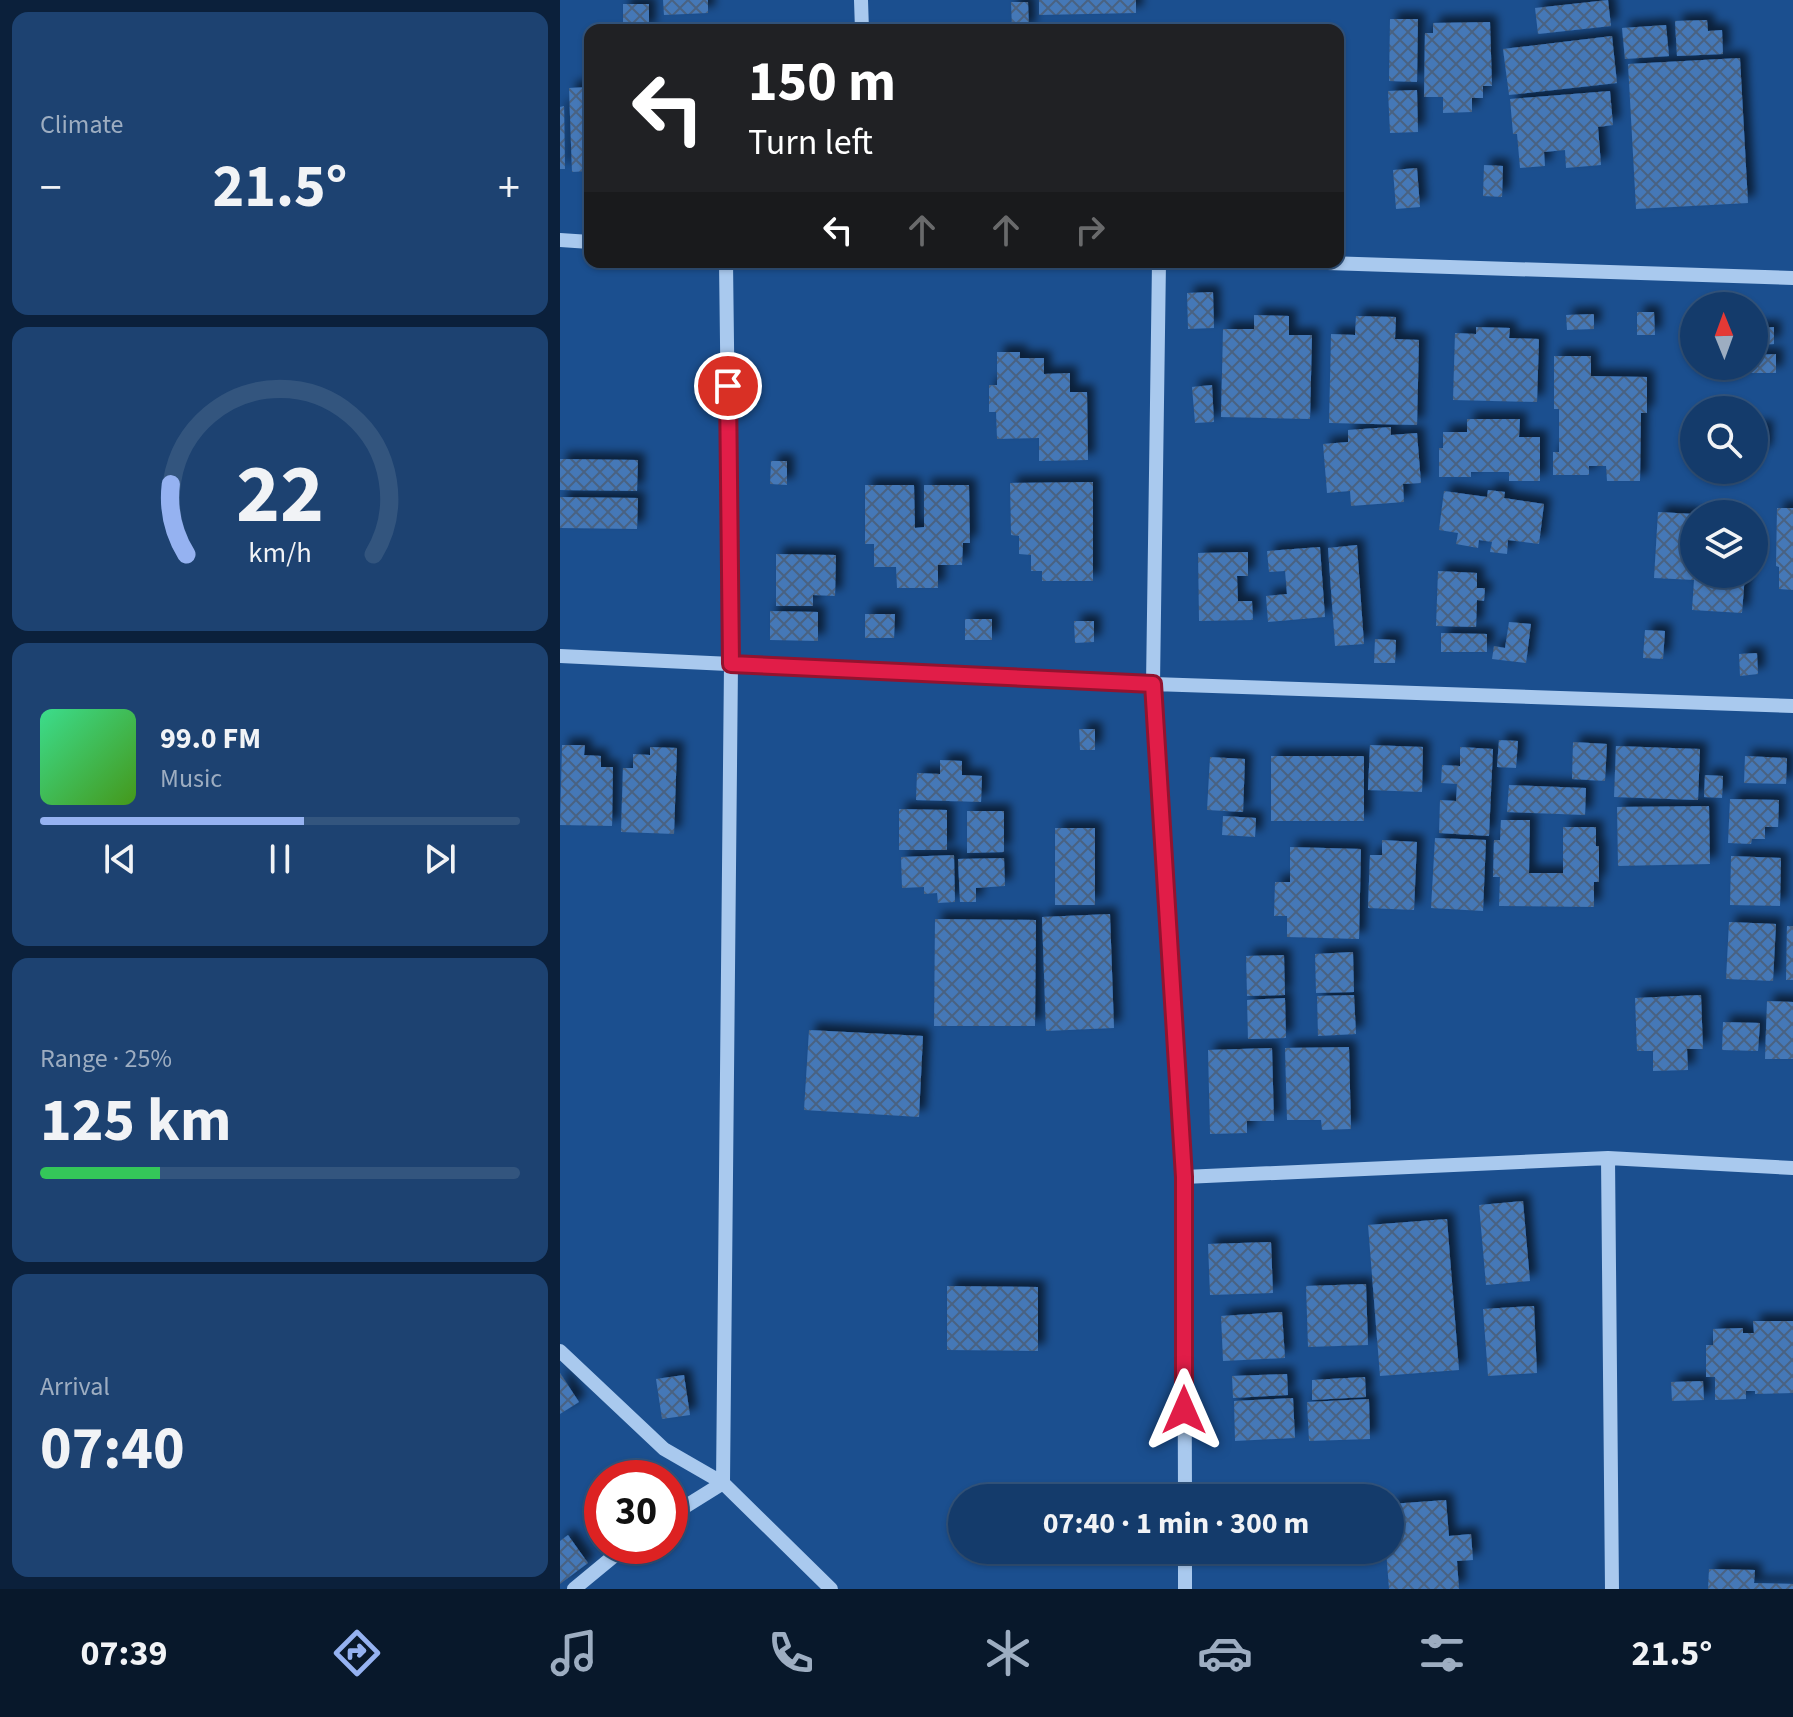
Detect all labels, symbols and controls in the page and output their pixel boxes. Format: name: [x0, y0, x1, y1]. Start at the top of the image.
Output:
text: 150 m: [748, 43, 896, 122]
icon: left: [616, 56, 720, 160]
text: Climate: [40, 106, 124, 143]
text: Turn left: [748, 117, 873, 168]
text: 21.5°: [213, 145, 347, 230]
text: −: [40, 157, 62, 220]
text: +: [498, 157, 520, 220]
icon: left: [816, 208, 860, 252]
icon: ahead: [900, 208, 944, 252]
icon: ahead: [984, 208, 1028, 252]
icon: right: [1068, 208, 1112, 252]
north arrow: [1680, 292, 1768, 380]
map controls: [1680, 292, 1768, 588]
pin: [694, 352, 762, 420]
icon: arrive: [706, 364, 750, 408]
button: search: [1680, 396, 1768, 484]
text: 22: [236, 436, 324, 554]
button: layers: [1680, 500, 1768, 588]
text: km/h: [248, 533, 312, 573]
text: 99.0 FM: [160, 717, 261, 760]
text: Music: [160, 760, 222, 797]
icon: previous: [98, 837, 142, 881]
icon: pause: [258, 837, 302, 881]
icon: next: [418, 837, 462, 881]
text: Range · 25%: [40, 1040, 172, 1077]
text: 125 km: [40, 1079, 231, 1164]
text: Arrival: [40, 1368, 110, 1405]
position arrow: [1142, 1368, 1226, 1452]
text: 07:40: [40, 1407, 185, 1492]
speed limit sign: 30: [584, 1460, 688, 1564]
text: 07:40 · 1 min · 300 m: [1043, 1502, 1309, 1545]
icon: directions: [329, 1625, 385, 1681]
icon: music: [546, 1625, 602, 1681]
icon: phone: [763, 1625, 819, 1681]
icon: climate: [980, 1625, 1036, 1681]
icon: car: [1197, 1625, 1253, 1681]
icon: filters: [1414, 1625, 1470, 1681]
text: 07:39: [81, 1628, 167, 1679]
text: 21.5°: [1631, 1628, 1712, 1679]

